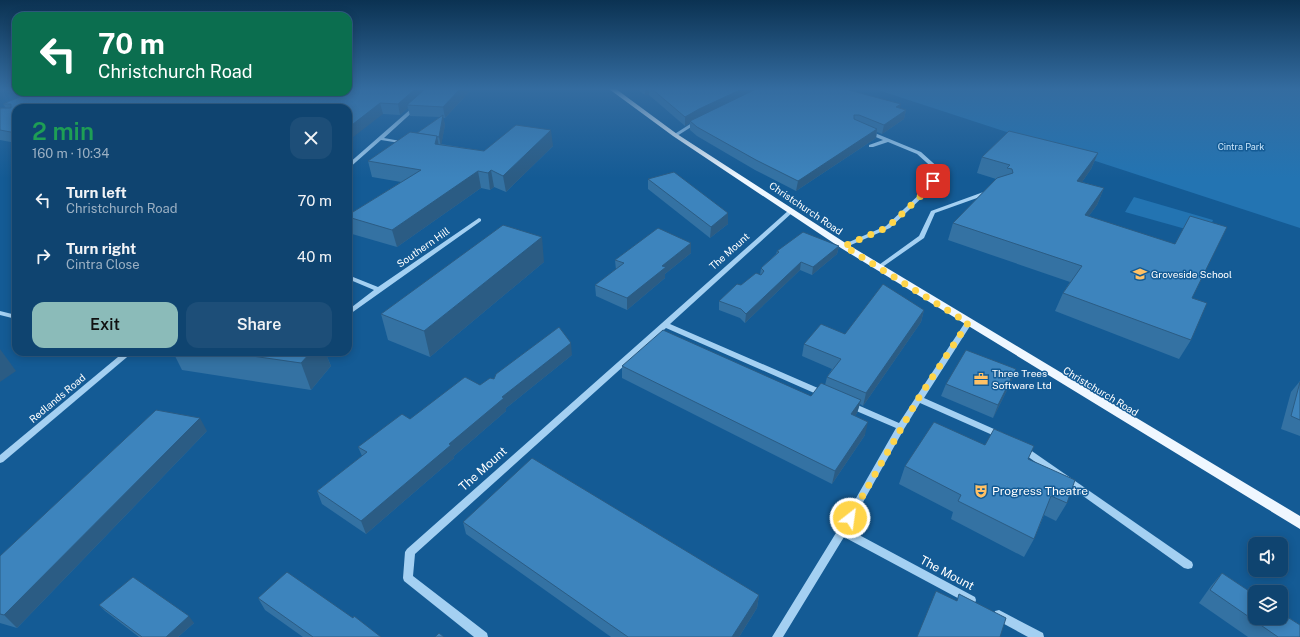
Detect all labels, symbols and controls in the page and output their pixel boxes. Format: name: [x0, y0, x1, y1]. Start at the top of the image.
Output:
text: 70 m: [98, 27, 165, 60]
icon: left: [32, 28, 84, 80]
text: Christchurch Road: [98, 61, 252, 82]
text: 2 min: [32, 117, 94, 145]
button: close: [290, 117, 332, 159]
park label: Cintra Park: [1218, 141, 1264, 152]
text: 160 m · 10:34: [32, 146, 109, 161]
pin: [916, 164, 950, 198]
icon: arrive: [922, 170, 944, 192]
street label: Christchurch Road: [767, 179, 845, 237]
text: Turn left: [66, 184, 127, 201]
icon: left: [32, 189, 54, 211]
text: 70 m: [297, 192, 332, 209]
text: Christchurch Road: [66, 201, 178, 216]
street label: Southern Hill: [394, 224, 452, 270]
street label: The Mount: [707, 230, 751, 272]
text: Turn right: [66, 240, 136, 257]
icon: right: [32, 245, 54, 267]
text: 40 m: [297, 248, 332, 265]
text: Cintra Close: [66, 257, 140, 272]
school or university icon: Groveside School: [1132, 266, 1148, 282]
place label: Groveside School: [1151, 268, 1232, 280]
button: Exit: [32, 302, 178, 348]
button: Share: [186, 302, 332, 348]
street label: Christchurch Road: [1061, 364, 1141, 418]
place label: Three Trees Software Ltd: [992, 367, 1052, 391]
street label: Redlands Road: [26, 371, 88, 425]
office icon: Three Trees Software Ltd: [973, 371, 989, 387]
street label: The Mount: [456, 444, 510, 494]
theatre icon: Progress Theatre: [973, 483, 989, 499]
place label: Progress Theatre: [992, 484, 1088, 498]
position arrow: [829, 497, 871, 539]
map controls: [1248, 537, 1288, 625]
button: sound: [1248, 537, 1288, 577]
street label: The Mount: [918, 553, 977, 593]
button: layers: [1248, 585, 1288, 625]

